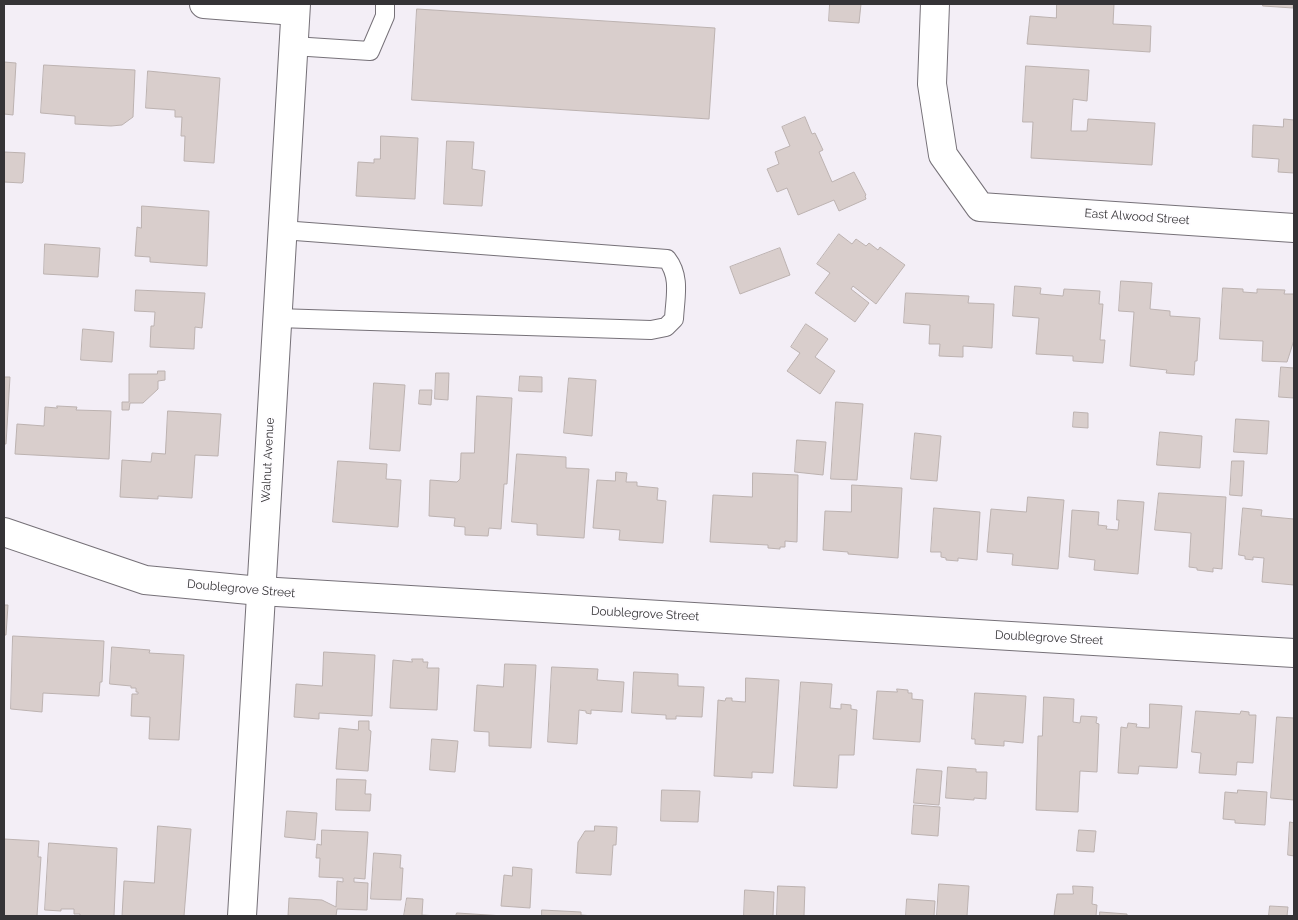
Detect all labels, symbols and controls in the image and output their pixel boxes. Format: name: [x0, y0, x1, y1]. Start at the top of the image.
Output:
street label: East Alwood Street: [1084, 206, 1190, 228]
street label: Walnut Avenue: [259, 417, 277, 503]
street label: Doublegrove Street: [186, 577, 296, 601]
street label: Doublegrove Street: [590, 604, 700, 624]
street label: Doublegrove Street: [994, 628, 1104, 648]

